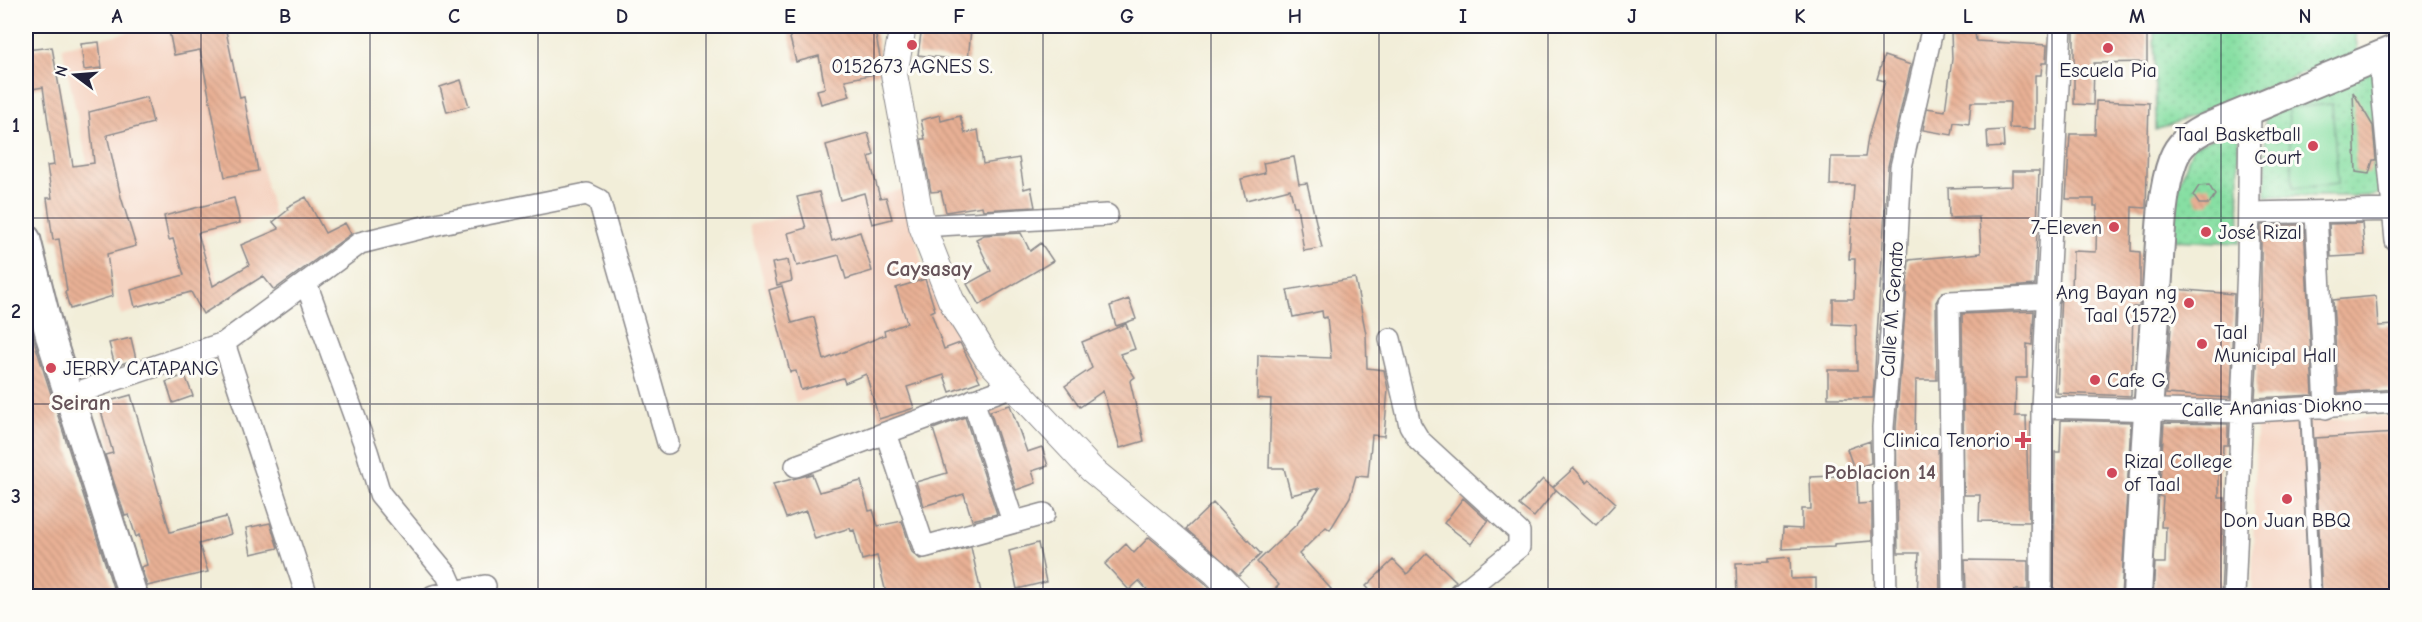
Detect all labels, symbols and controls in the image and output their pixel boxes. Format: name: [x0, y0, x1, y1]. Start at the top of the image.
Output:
text: A: [111, 5, 123, 28]
text: B: [279, 5, 291, 28]
text: C: [448, 5, 460, 28]
text: D: [616, 5, 628, 28]
text: E: [784, 5, 796, 28]
text: F: [953, 5, 965, 28]
text: G: [1120, 5, 1134, 28]
text: H: [1288, 5, 1302, 28]
text: I: [1459, 5, 1467, 28]
text: J: [1627, 5, 1637, 28]
text: K: [1794, 5, 1806, 28]
text: L: [1963, 5, 1973, 28]
text: M: [2129, 5, 2145, 28]
text: N: [2298, 5, 2312, 28]
marker: 0152673 AGNES S.: [905, 38, 919, 52]
marker: Escuela Pia: [2101, 41, 2115, 55]
north arrow: [45, 45, 105, 105]
place label: 0152673 AGNES S.: [831, 55, 993, 78]
place label: Escuela Pia: [2059, 59, 2157, 82]
text: N: [51, 64, 72, 79]
text: 1: [12, 114, 20, 137]
place label: Taal Basketball Court: [2175, 123, 2302, 169]
marker: Taal Basketball Court: [2306, 139, 2320, 153]
place label: 7-Eleven: [2031, 216, 2102, 239]
marker: 7-Eleven: [2107, 220, 2121, 234]
place label: José Rizal: [2218, 221, 2302, 244]
marker: José Rizal: [2199, 225, 2213, 239]
street label: Calle M. Genato: [1876, 240, 1908, 378]
district label: Caysasay: [886, 256, 973, 282]
place label: Ang Bayan ng Taal (1572): [2056, 281, 2177, 327]
marker: Ang Bayan ng Taal (1572): [2182, 296, 2196, 310]
text: 2: [11, 300, 21, 323]
place label: Taal Municipal Hall: [2214, 321, 2336, 367]
marker: Taal Municipal Hall: [2195, 337, 2209, 351]
place label: JERRY CATAPANG: [63, 357, 219, 380]
marker: JERRY CATAPANG: [44, 361, 58, 375]
place label: Cafe G: [2107, 369, 2166, 392]
marker: Cafe G: [2088, 373, 2102, 387]
district label: Seiran: [51, 390, 111, 416]
street label: Calle Ananias Diokno: [2181, 392, 2363, 422]
place label: Clinica Tenorio: [1883, 429, 2010, 452]
marker: Clinica Tenorio: [2014, 431, 2032, 449]
place label: Rizal College of Taal: [2124, 450, 2232, 496]
district label: Poblacion 14: [1824, 460, 1936, 484]
marker: Rizal College of Taal: [2105, 466, 2119, 480]
text: 3: [11, 485, 21, 508]
marker: Don Juan BBQ: [2280, 492, 2294, 506]
place label: Don Juan BBQ: [2223, 509, 2351, 532]

